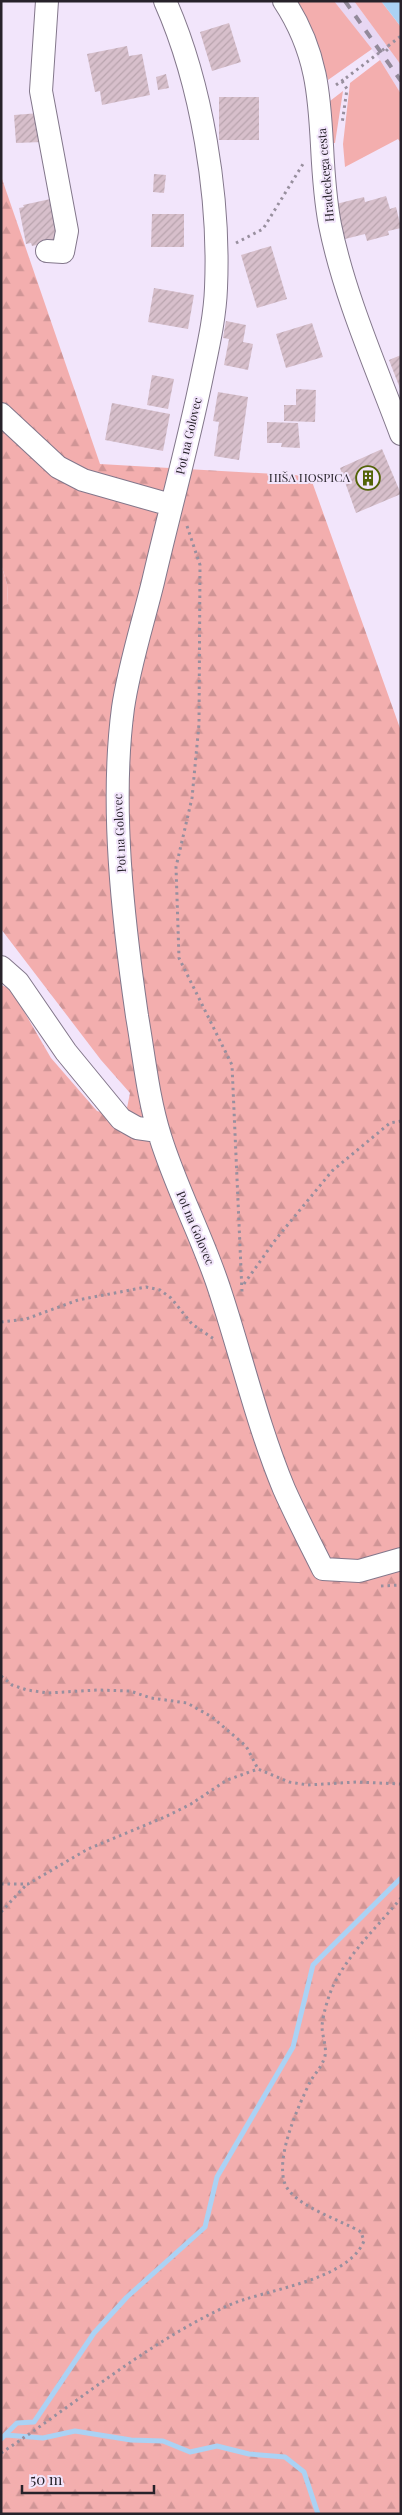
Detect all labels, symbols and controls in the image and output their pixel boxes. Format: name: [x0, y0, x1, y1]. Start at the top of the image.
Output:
street label: Hradeckega cesta: [313, 127, 337, 223]
street label: Pot na Golovec: [171, 395, 205, 476]
building icon: HIŠA HOSPICA: [355, 465, 381, 491]
place label: HIŠA HOSPICA: [269, 469, 350, 485]
street label: Pot na Golovec: [109, 793, 129, 873]
street label: Pot na Golovec: [173, 1188, 219, 1267]
scale bar: [22, 2462, 155, 2494]
text: 50 m: [30, 2469, 63, 2489]

